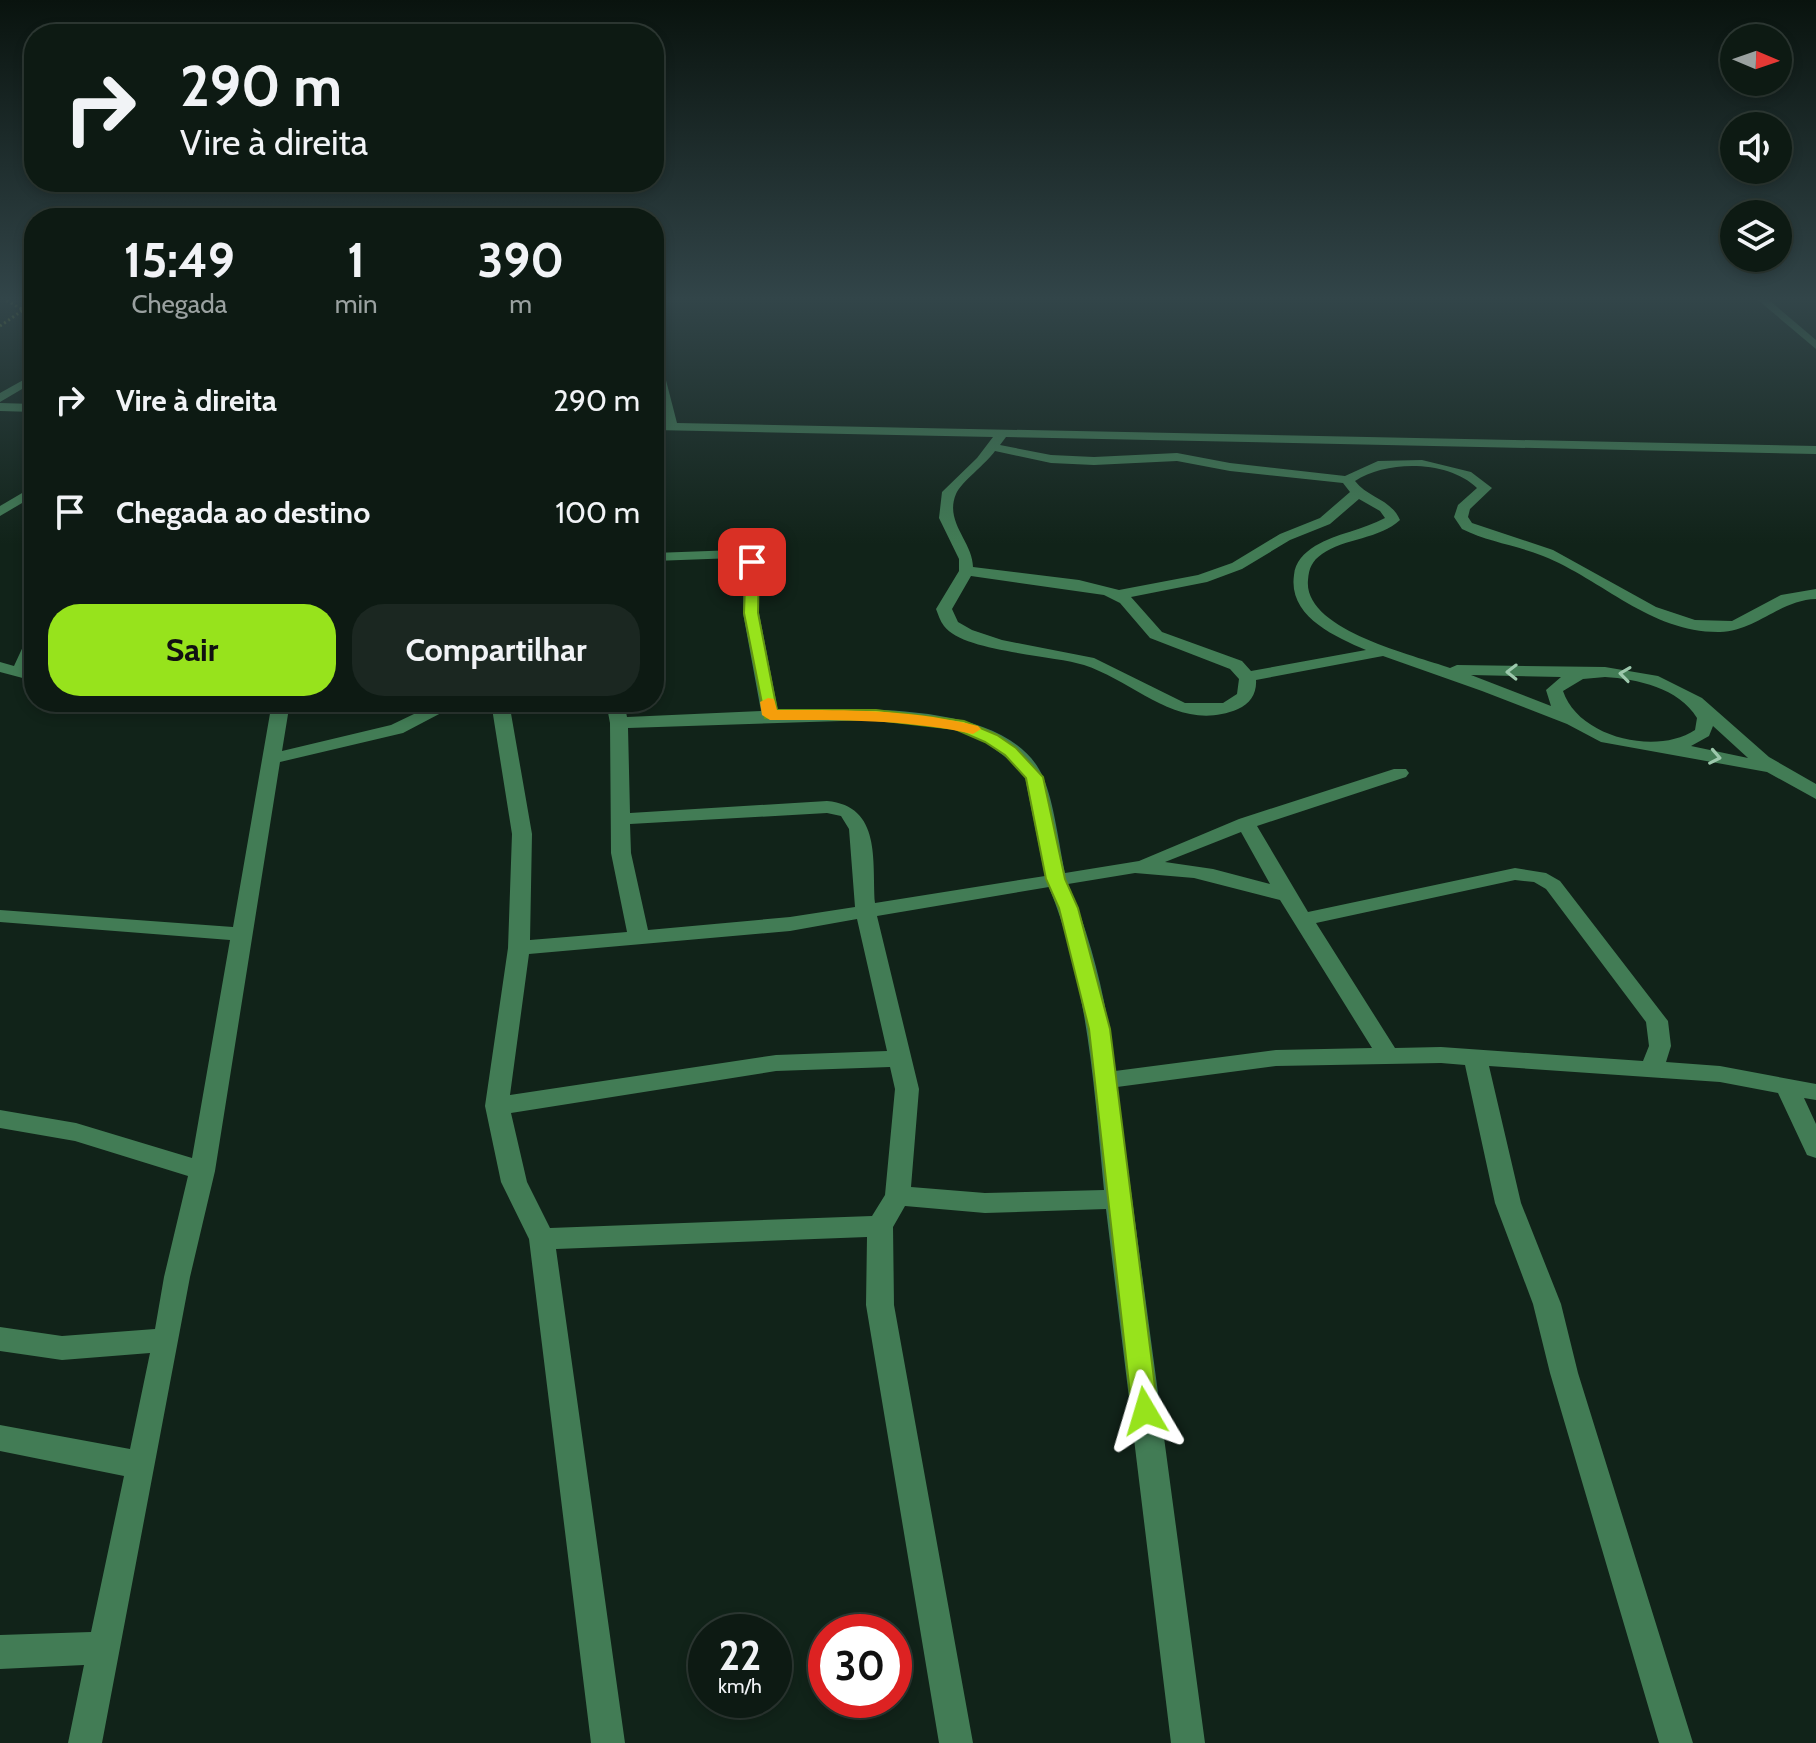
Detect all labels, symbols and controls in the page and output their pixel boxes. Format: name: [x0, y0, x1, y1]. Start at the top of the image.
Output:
north arrow: [1720, 24, 1792, 96]
map controls: [1720, 24, 1792, 272]
text: 290 m: [180, 52, 342, 120]
icon: right: [48, 56, 152, 160]
button: sound: [1720, 112, 1792, 184]
text: Vire à direita: [180, 120, 368, 164]
button: layers: [1720, 200, 1792, 272]
text: 15:49: [124, 231, 235, 289]
text: 1: [347, 231, 365, 289]
text: 390: [477, 231, 564, 289]
text: Chegada: [131, 288, 227, 320]
text: min: [335, 288, 378, 320]
text: m: [509, 288, 532, 320]
icon: right: [48, 378, 92, 422]
text: Vire à direita: [116, 382, 277, 419]
text: 290 m: [553, 382, 640, 419]
icon: arrive: [48, 490, 92, 534]
text: Chegada ao destino: [116, 494, 370, 531]
text: 100 m: [555, 494, 640, 531]
pin: [718, 528, 786, 596]
icon: arrive: [730, 540, 774, 584]
button: Sair: [48, 604, 336, 696]
button: Compartilhar: [352, 604, 640, 696]
one-way arrow: [1505, 663, 1518, 681]
one-way arrow: [1618, 666, 1632, 683]
one-way arrow: [1709, 747, 1722, 764]
position arrow: [1103, 1369, 1187, 1453]
speed limit sign: 30: [808, 1614, 912, 1718]
text: 22: [719, 1631, 761, 1680]
text: km/h: [718, 1674, 762, 1698]

